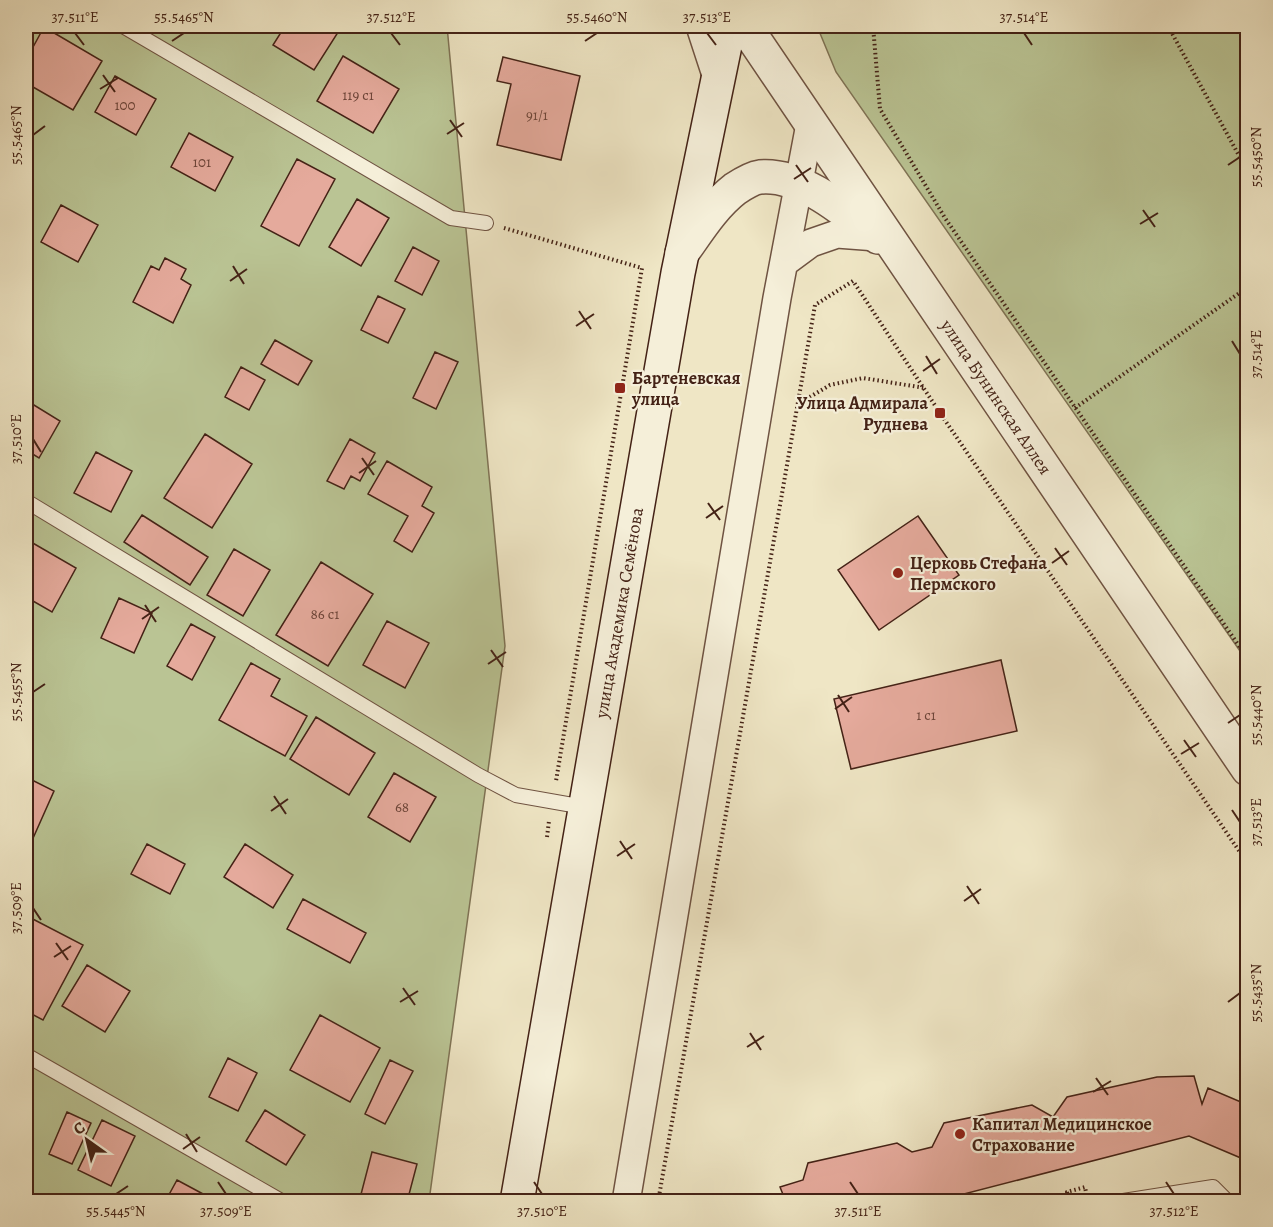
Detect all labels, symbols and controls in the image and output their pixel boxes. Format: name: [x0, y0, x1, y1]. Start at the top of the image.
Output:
text: 37.511°E: [51, 7, 99, 27]
text: 55.5465°N: [154, 7, 214, 27]
text: 37.512°E: [366, 7, 416, 27]
text: 55.5460°N: [567, 7, 628, 27]
text: 37.513°E: [683, 7, 731, 27]
text: 37.514°E: [1000, 7, 1048, 27]
house number: 119 с1: [342, 85, 374, 105]
house number: 100: [114, 95, 136, 115]
text: 55.5465°N: [6, 105, 26, 165]
house number: 91/1: [526, 105, 548, 125]
text: 55.5450°N: [1246, 127, 1266, 187]
house number: 101: [193, 152, 211, 172]
street label: улица Бунинская Аллея: [935, 314, 1057, 479]
text: 37.514°E: [1246, 330, 1266, 378]
place label: Бартеневская улица: [631, 366, 741, 411]
marker: Бартеневская улица: [613, 381, 627, 395]
place label: Улица Адмирала Руднева: [797, 391, 928, 436]
marker: Улица Адмирала Руднева: [933, 406, 947, 420]
text: 37.510°E: [6, 414, 26, 464]
street label: улица Академика Семёнова: [589, 505, 649, 721]
place label: Церковь Стефана Пермского: [910, 551, 1047, 596]
marker: Церковь Стефана Пермского: [891, 566, 905, 580]
house number: 86 с1: [311, 604, 339, 624]
text: 55.5455°N: [6, 662, 26, 721]
text: 55.5440°N: [1246, 684, 1266, 745]
house number: 1 с1: [916, 705, 936, 725]
house number: 68: [395, 797, 409, 817]
text: 37.513°E: [1246, 798, 1266, 846]
text: 37.509°E: [6, 882, 26, 934]
text: 55.5435°N: [1246, 963, 1266, 1022]
north arrow: [57, 1110, 117, 1170]
place label: Капитал Медицинское Страхование: [972, 1112, 1152, 1157]
text: С: [69, 1116, 90, 1140]
marker: Капитал Медицинское Страхование: [953, 1127, 967, 1141]
text: 55.5445°N: [86, 1201, 146, 1221]
text: 37.509°E: [200, 1201, 252, 1221]
text: 37.510°E: [517, 1201, 567, 1221]
text: 37.511°E: [834, 1201, 882, 1221]
text: 37.512°E: [1149, 1201, 1199, 1221]

